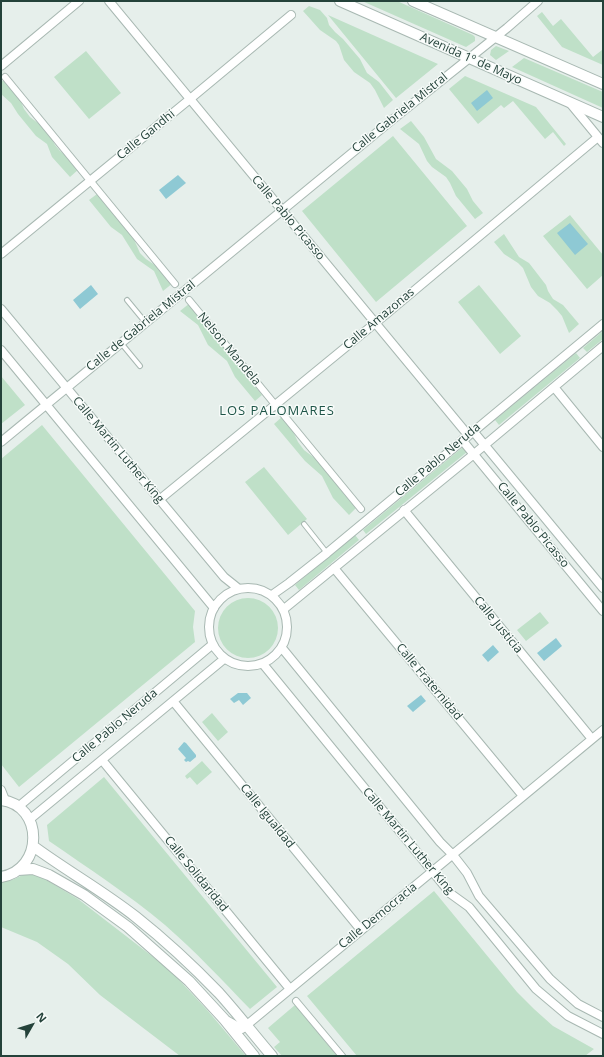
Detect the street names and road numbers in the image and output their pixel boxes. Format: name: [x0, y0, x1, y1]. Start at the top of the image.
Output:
street label: Avenida 1º de Mayo: [418, 30, 524, 88]
street label: Calle Gabriela Mistral: [349, 70, 451, 156]
street label: Calle Gandhi: [114, 107, 178, 163]
street label: Calle Pablo Picasso: [248, 173, 328, 263]
street label: Calle de Gabriela Mistral: [84, 278, 198, 374]
street label: Calle Amazonas: [341, 285, 417, 353]
street label: Nelson Mandela: [194, 310, 264, 388]
street label: Calle Martin Luther King: [69, 394, 167, 506]
street label: Calle Pablo Neruda: [392, 420, 484, 500]
street label: Calle Pablo Picasso: [494, 479, 572, 571]
street label: Calle Justicia: [471, 594, 525, 656]
street label: Calle Fraternidad: [393, 641, 465, 723]
street label: Calle Pablo Neruda: [69, 686, 161, 766]
street label: Calle Igualdad: [237, 781, 297, 851]
street label: Calle Martin Luther King: [359, 785, 457, 897]
street label: Calle Solidaridad: [161, 833, 231, 915]
street label: Calle Democracia: [336, 880, 420, 952]

